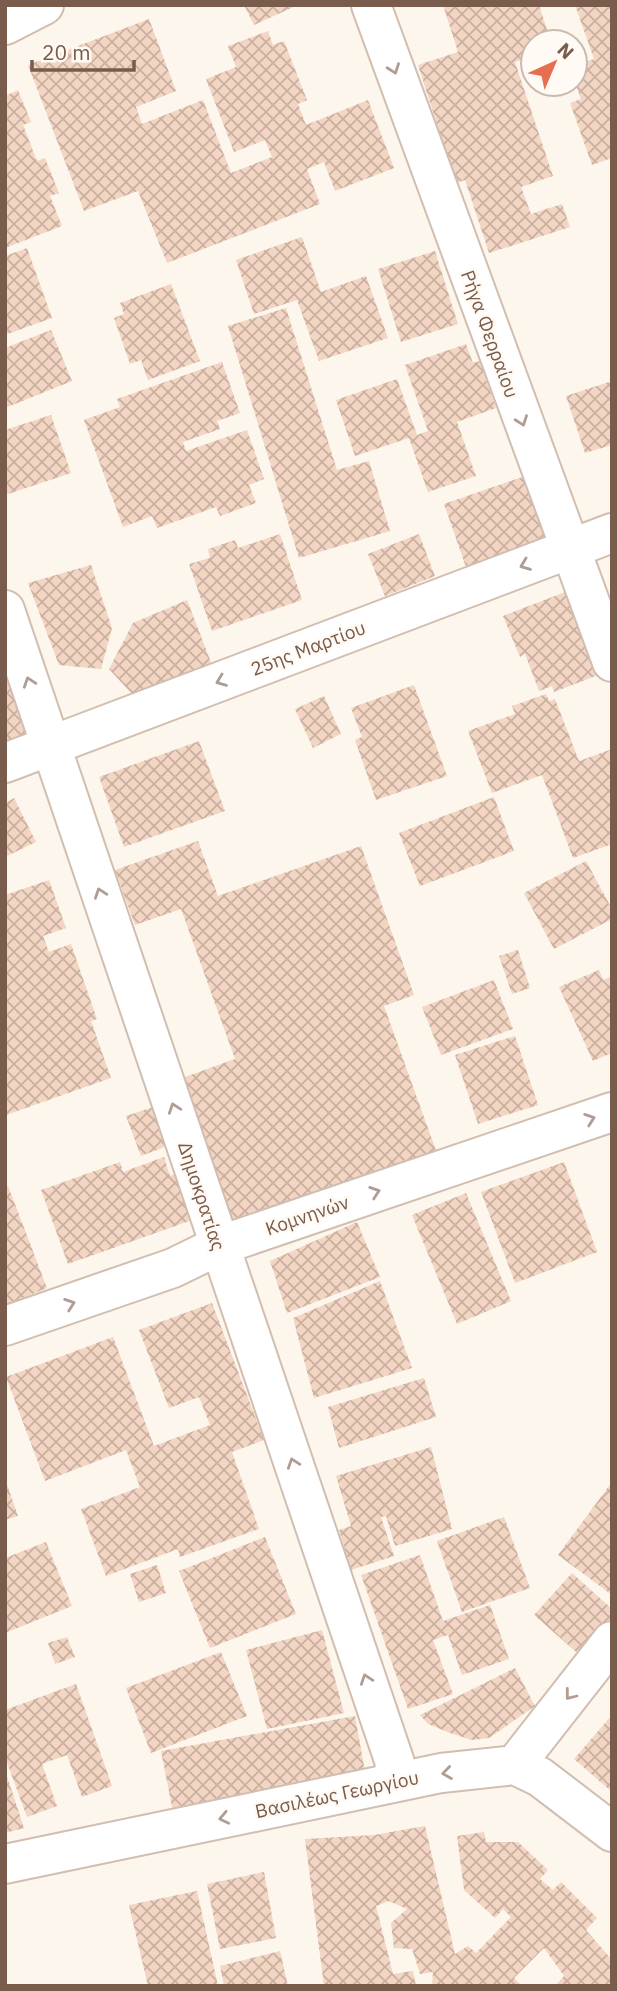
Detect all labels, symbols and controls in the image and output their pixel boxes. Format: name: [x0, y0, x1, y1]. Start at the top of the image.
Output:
scale bar: [32, 28, 133, 72]
north arrow: [519, 28, 589, 98]
text: N: [553, 37, 579, 64]
text: 20 m: [42, 38, 91, 66]
one-way arrow: [386, 63, 400, 75]
street label: Ρήγα Φερραίου: [456, 267, 524, 401]
one-way arrow: [514, 415, 528, 427]
one-way arrow: [519, 557, 531, 571]
street label: 25ης Μαρτίου: [247, 615, 369, 681]
one-way arrow: [215, 673, 227, 687]
one-way arrow: [23, 676, 37, 689]
one-way arrow: [94, 887, 108, 899]
one-way arrow: [168, 1103, 182, 1115]
one-way arrow: [584, 1113, 596, 1127]
street label: Δημοκρατίας: [173, 1138, 231, 1254]
one-way arrow: [368, 1186, 381, 1200]
street label: Κομνηνών: [262, 1189, 352, 1240]
one-way arrow: [63, 1298, 75, 1312]
one-way arrow: [287, 1457, 302, 1469]
one-way arrow: [360, 1673, 374, 1685]
one-way arrow: [566, 1687, 579, 1699]
street label: Βασιλέως Γεωργίου: [253, 1765, 421, 1823]
one-way arrow: [441, 1765, 453, 1780]
one-way arrow: [218, 1809, 230, 1824]

